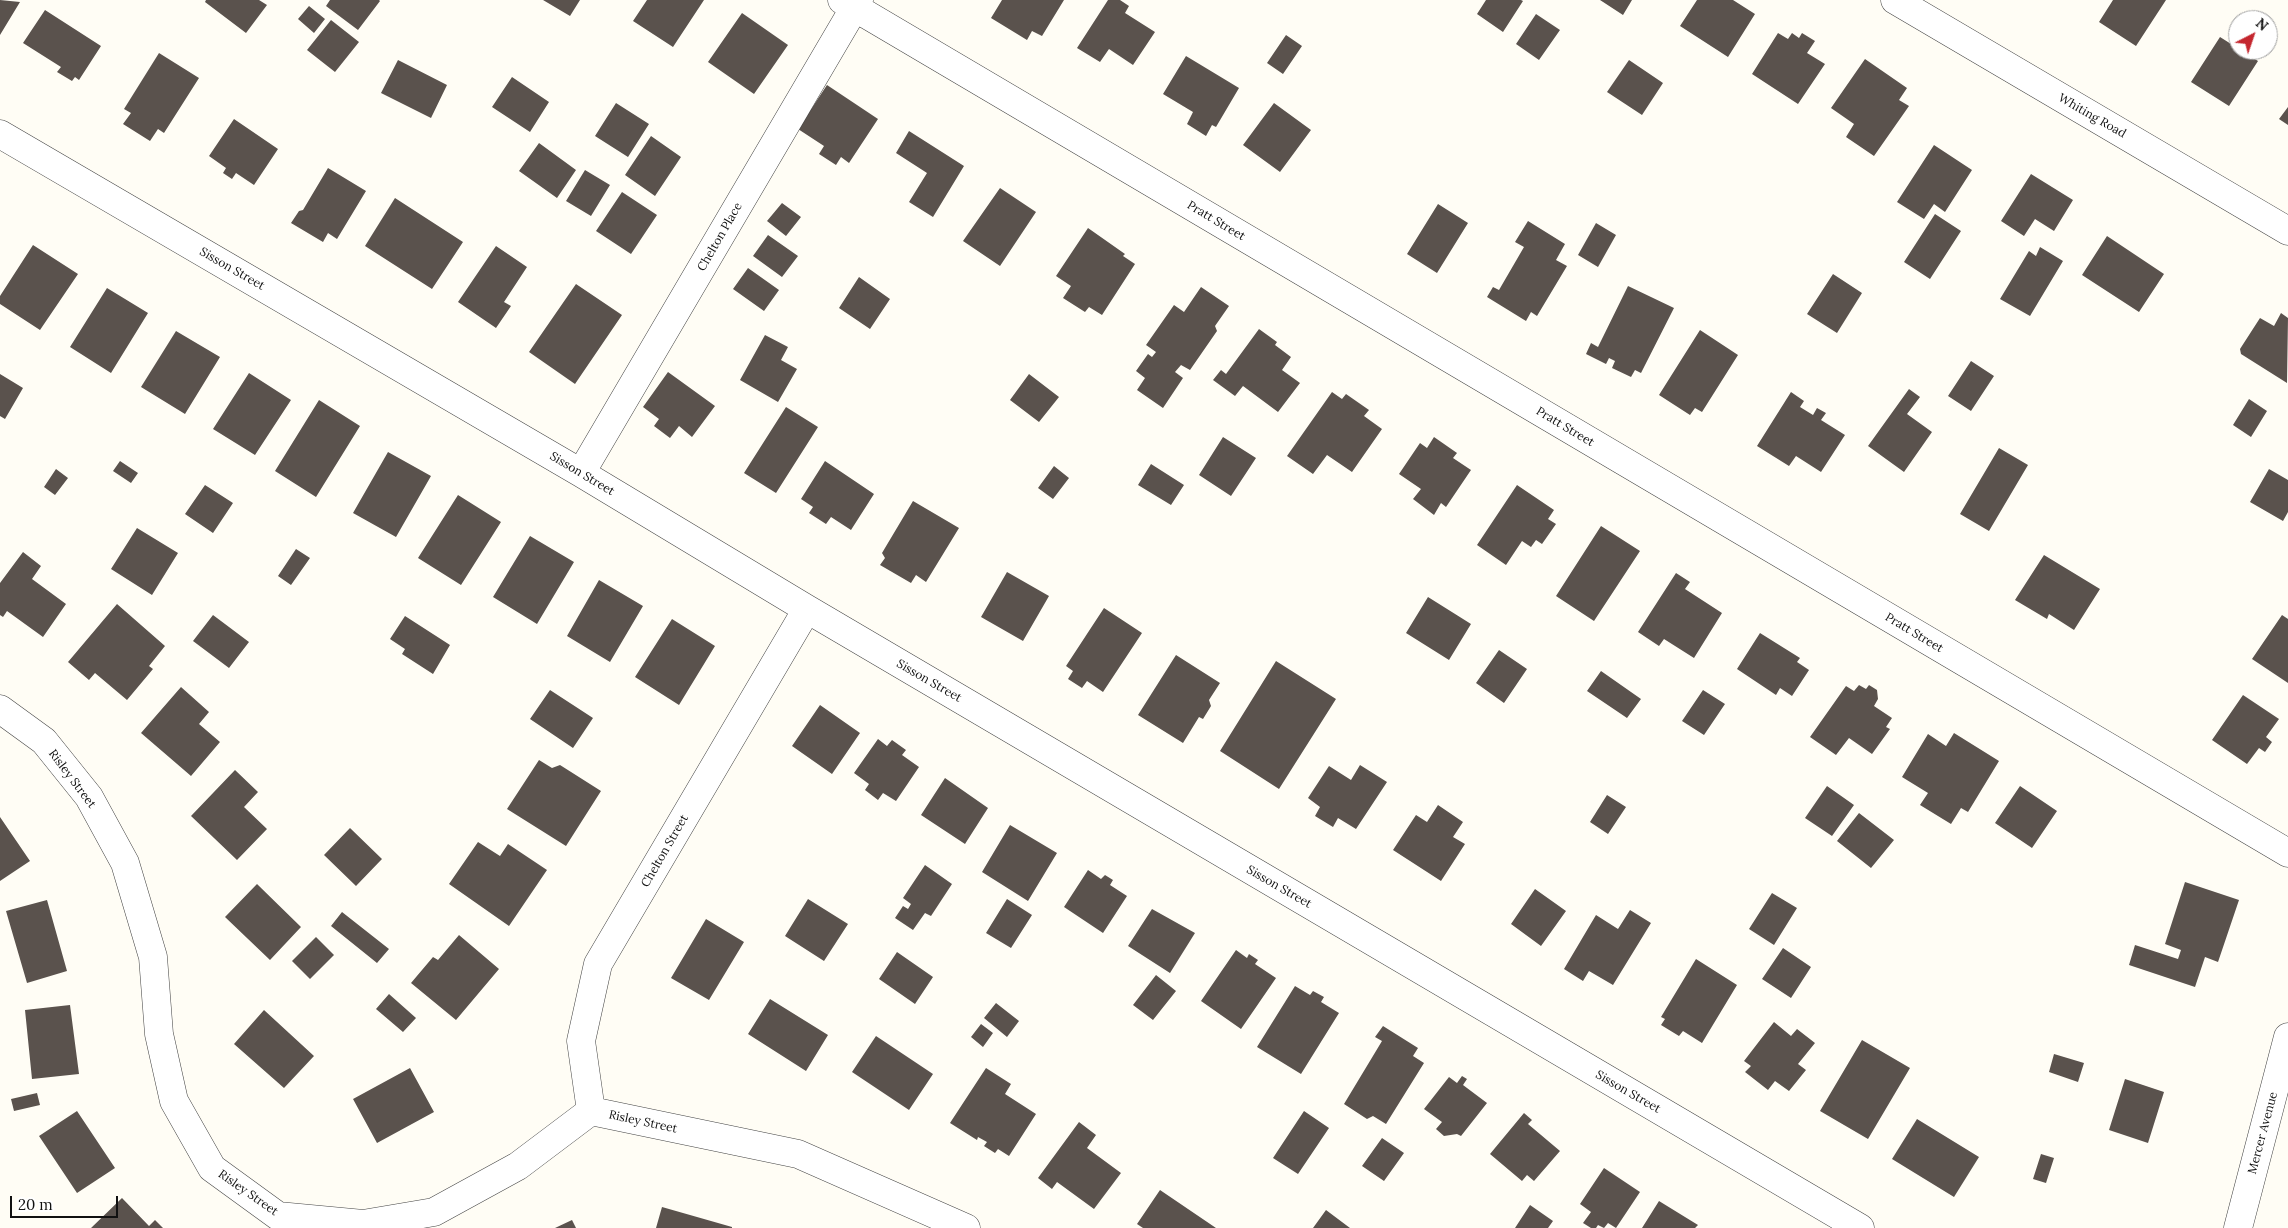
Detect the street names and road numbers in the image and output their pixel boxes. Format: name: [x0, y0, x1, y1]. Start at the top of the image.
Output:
street label: Whiting Road: [2056, 91, 2128, 141]
street label: Pratt Street: [1184, 198, 1248, 244]
street label: Chelton Place: [695, 200, 745, 274]
street label: Sisson Street: [197, 245, 267, 293]
street label: Pratt Street: [1533, 404, 1597, 450]
street label: Sisson Street: [547, 449, 617, 499]
street label: Pratt Street: [1882, 610, 1946, 656]
street label: Sisson Street: [894, 657, 964, 705]
street label: Risley Street: [45, 747, 99, 811]
street label: Chelton Street: [638, 812, 692, 890]
street label: Sisson Street: [1244, 863, 1314, 911]
street label: Sisson Street: [1593, 1068, 1663, 1116]
street label: Mercer Avenue: [2245, 1090, 2281, 1176]
street label: Risley Street: [607, 1108, 679, 1136]
street label: Risley Street: [215, 1167, 281, 1219]

